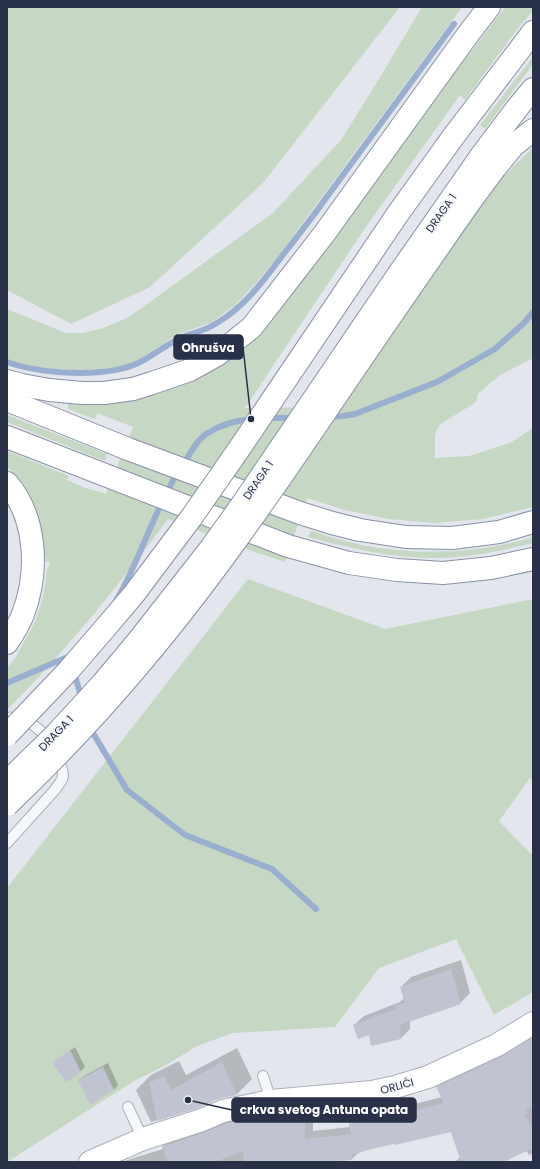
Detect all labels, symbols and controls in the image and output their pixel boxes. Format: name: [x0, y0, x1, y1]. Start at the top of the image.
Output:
street label: DRAGA 1: [422, 190, 460, 236]
callout: Ohrušva: [174, 335, 243, 359]
text: Ohrušva: [181, 339, 235, 356]
street label: DRAGA 1: [239, 457, 277, 503]
street label: DRAGA 1: [35, 712, 77, 754]
street label: ORLIĆI: [379, 1074, 415, 1098]
callout: crkva svetog Antuna opata: [232, 1098, 416, 1122]
text: crkva svetog Antuna opata: [240, 1101, 408, 1118]

